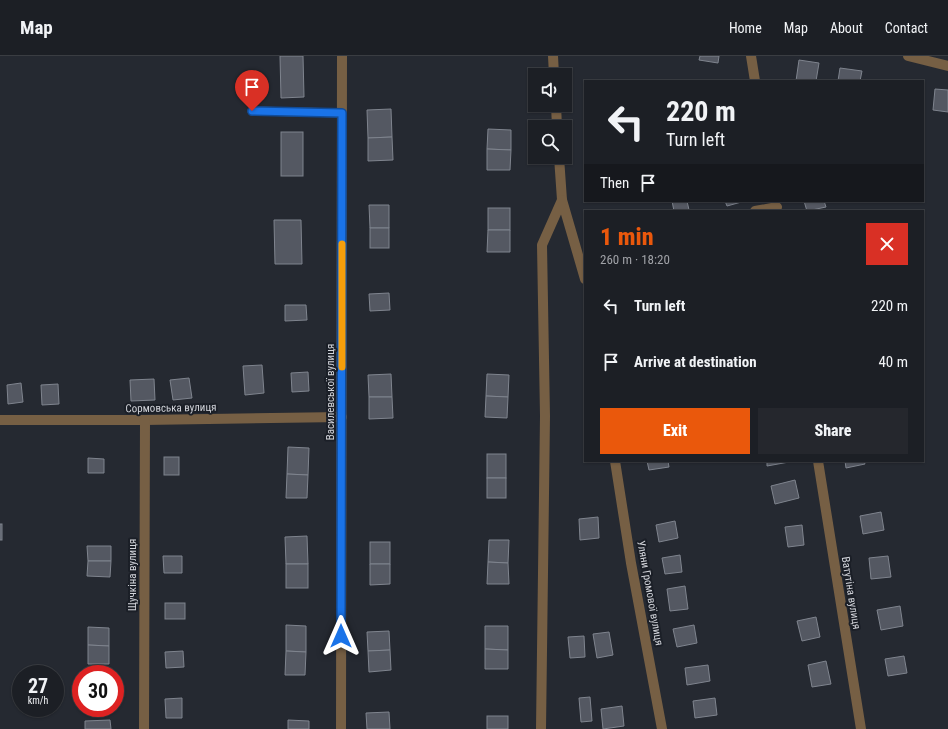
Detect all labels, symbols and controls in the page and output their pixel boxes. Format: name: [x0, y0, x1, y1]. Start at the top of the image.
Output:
text: Map: [20, 16, 53, 39]
text: Home: [729, 20, 762, 36]
text: Map: [784, 20, 808, 36]
text: About: [830, 20, 863, 36]
text: Contact: [885, 20, 928, 36]
map controls: [528, 68, 572, 164]
button: sound: [528, 68, 572, 112]
pin: [235, 70, 269, 111]
icon: arrive: [241, 76, 263, 98]
text: 220 m: [666, 95, 736, 128]
icon: left: [600, 96, 652, 148]
button: search: [528, 120, 572, 164]
text: Turn left: [666, 129, 725, 150]
icon: arrive: [637, 172, 659, 194]
text: Then: [600, 174, 629, 192]
text: 1 min: [600, 223, 654, 251]
button: close: [866, 223, 908, 265]
text: 260 m · 18:20: [600, 252, 670, 267]
icon: left: [600, 295, 622, 317]
text: Turn left: [634, 297, 685, 315]
text: 220 m: [871, 297, 908, 315]
street label: Василевської вулиця: [324, 344, 337, 440]
icon: arrive: [600, 351, 622, 373]
text: Arrive at destination: [634, 353, 757, 371]
text: 40 m: [878, 353, 908, 371]
street label: Сормовська вулиця: [125, 401, 217, 415]
button: Exit: [600, 408, 750, 454]
button: Share: [758, 408, 908, 454]
street label: Щучкіна вулиця: [126, 539, 139, 611]
street label: Уляни Громової вулиця: [634, 539, 666, 647]
street label: Ватутіна вулиця: [839, 556, 863, 630]
position arrow: [320, 615, 362, 657]
speed limit sign: 30: [72, 665, 124, 717]
text: 27: [28, 674, 48, 698]
text: km/h: [28, 695, 48, 706]

